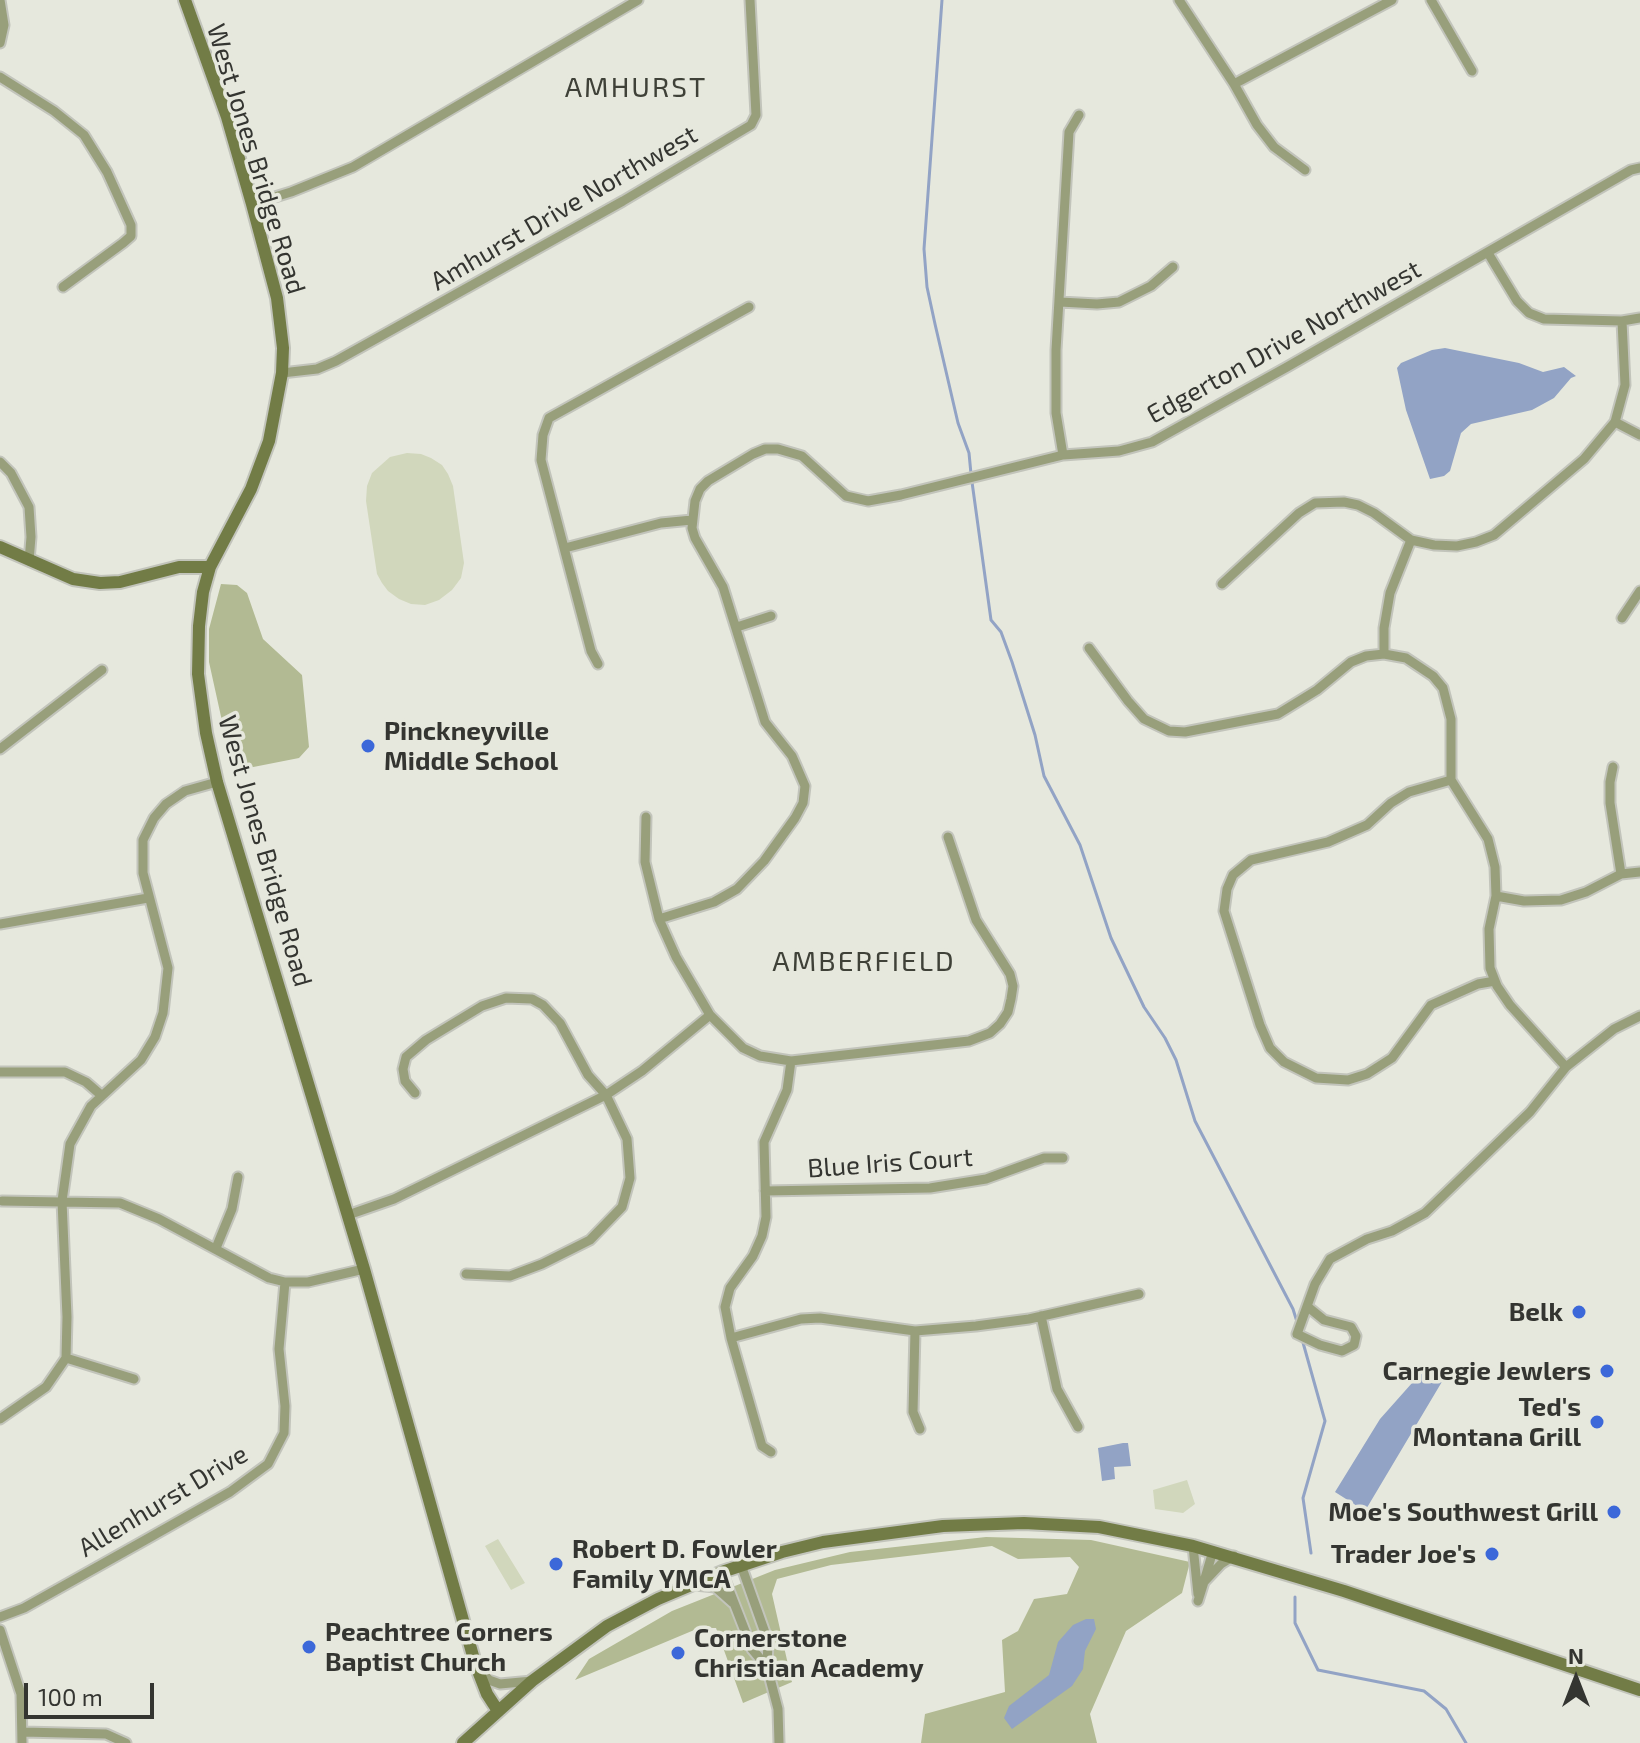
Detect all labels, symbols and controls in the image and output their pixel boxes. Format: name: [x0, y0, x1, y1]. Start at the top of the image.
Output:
street label: West Jones Bridge Road: [200, 20, 312, 298]
district label: AMHURST: [565, 71, 707, 105]
street label: Amhurst Drive Northwest: [425, 119, 703, 297]
street label: Edgerton Drive Northwest: [1142, 254, 1426, 430]
street label: West Jones Bridge Road: [211, 712, 319, 990]
place label: Pinckneyville Middle School: [384, 715, 558, 776]
marker: Pinckneyville Middle School: [359, 737, 377, 755]
district label: AMBERFIELD: [772, 945, 956, 979]
street label: Blue Iris Court: [806, 1142, 974, 1184]
place label: Belk: [1509, 1296, 1563, 1328]
marker: Belk: [1570, 1303, 1588, 1321]
place label: Carnegie Jewlers: [1382, 1355, 1591, 1387]
marker: Carnegie Jewlers: [1598, 1362, 1616, 1380]
place label: Ted's Montana Grill: [1413, 1391, 1581, 1452]
marker: Ted's Montana Grill: [1588, 1413, 1606, 1431]
street label: Allenhurst Drive: [73, 1438, 253, 1564]
place label: Moe's Southwest Grill: [1328, 1496, 1598, 1528]
marker: Moe's Southwest Grill: [1605, 1503, 1623, 1521]
place label: Robert D. Fowler Family YMCA: [572, 1533, 777, 1594]
place label: Trader Joe's: [1331, 1538, 1476, 1570]
marker: Trader Joe's: [1483, 1545, 1501, 1563]
marker: Robert D. Fowler Family YMCA: [547, 1555, 565, 1573]
place label: Peachtree Corners Baptist Church: [325, 1616, 553, 1678]
place label: Cornerstone Christian Academy: [694, 1622, 924, 1684]
marker: Peachtree Corners Baptist Church: [300, 1638, 318, 1656]
north arrow: [1536, 1639, 1616, 1719]
text: N: [1568, 1642, 1584, 1668]
marker: Cornerstone Christian Academy: [669, 1644, 687, 1662]
scale bar: [28, 1667, 158, 1717]
text: 100 m: [38, 1682, 103, 1711]

